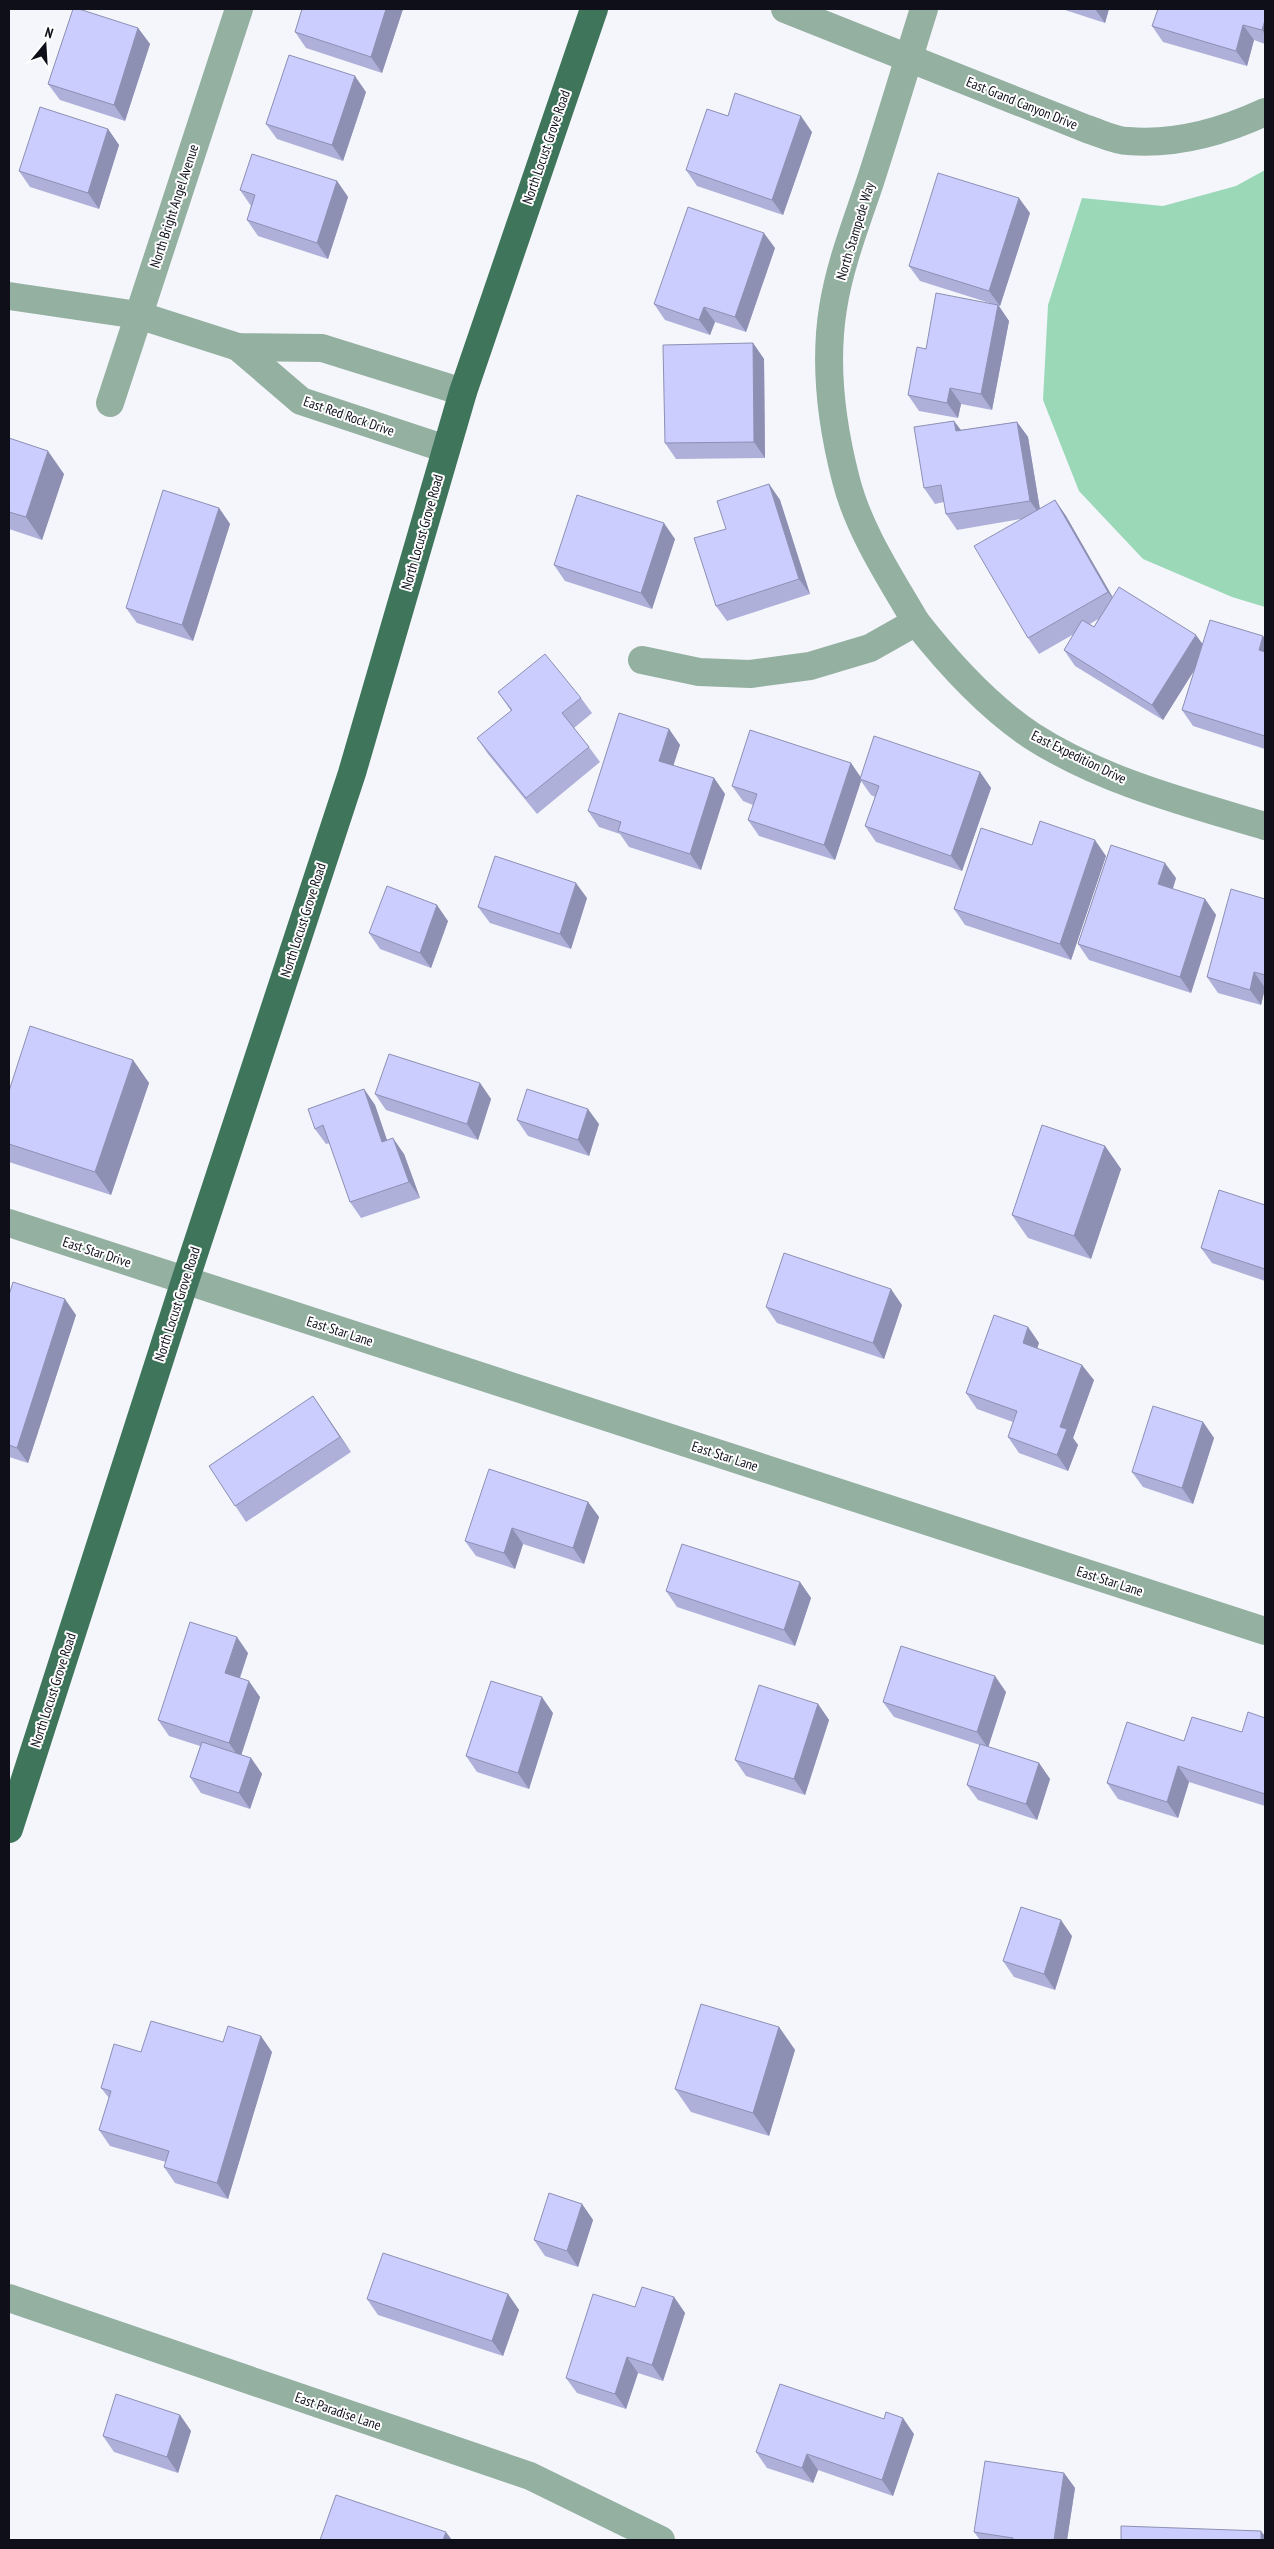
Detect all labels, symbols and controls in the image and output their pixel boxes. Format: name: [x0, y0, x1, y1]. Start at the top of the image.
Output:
north arrow: [20, 20, 70, 70]
text: N: [43, 23, 55, 42]
street label: East Grand Canyon Drive: [964, 72, 1081, 134]
street label: North Locust Grove Road: [518, 88, 574, 206]
street label: North Bright Angel Avenue: [146, 142, 203, 270]
street label: North Stampede Way: [832, 179, 879, 282]
street label: East Red Rock Drive: [301, 392, 397, 440]
street label: North Locust Grove Road: [397, 472, 447, 592]
street label: East Expedition Drive: [1029, 726, 1130, 788]
street label: North Locust Grove Road: [276, 860, 330, 980]
street label: East Star Drive: [61, 1232, 134, 1272]
street label: North Locust Grove Road: [150, 1244, 204, 1364]
street label: East Star Lane: [305, 1312, 376, 1350]
street label: East Star Lane: [690, 1437, 761, 1475]
street label: East Star Lane: [1075, 1562, 1146, 1600]
street label: North Locust Grove Road: [26, 1630, 80, 1750]
street label: East Paradise Lane: [293, 2388, 384, 2434]

